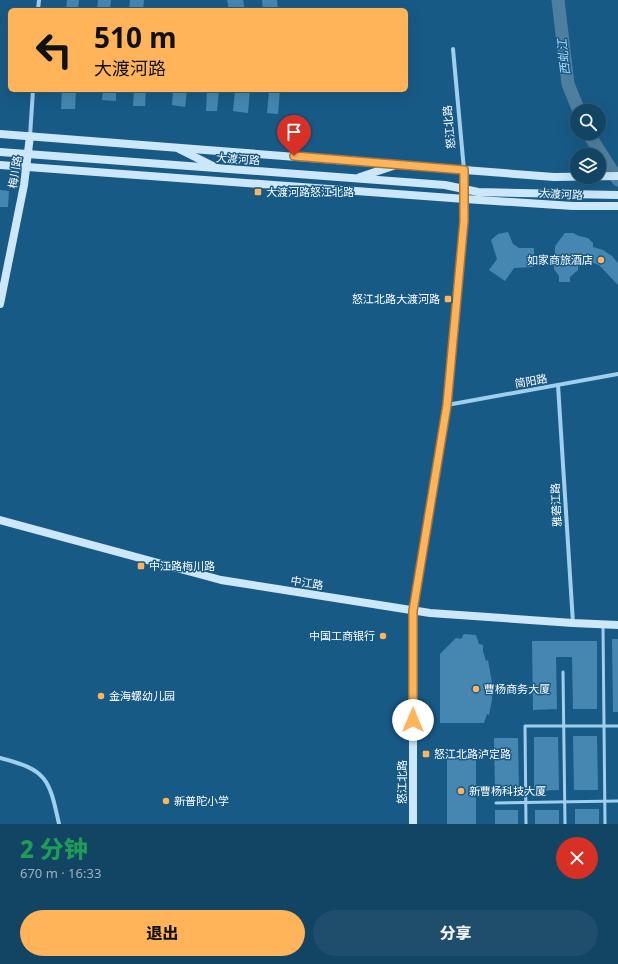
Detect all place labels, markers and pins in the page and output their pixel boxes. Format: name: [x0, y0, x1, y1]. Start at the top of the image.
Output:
pin: [277, 115, 311, 156]
place label: 大渡河路怒江北路: [266, 184, 354, 199]
marker: 大渡河路怒江北路: [253, 187, 263, 197]
place label: 如家商旅酒店: [527, 252, 593, 267]
marker: 如家商旅酒店: [596, 255, 606, 265]
place label: 怒江北路大渡河路: [352, 291, 440, 306]
marker: 怒江北路大渡河路: [443, 294, 453, 304]
place label: 中江路梅川路: [149, 558, 215, 573]
marker: 中江路梅川路: [136, 561, 146, 571]
place label: 中国工商银行: [309, 628, 375, 643]
marker: 中国工商银行: [378, 631, 388, 641]
place label: 曹杨商务大厦: [484, 681, 550, 696]
marker: 曹杨商务大厦: [471, 684, 481, 694]
place label: 金海螺幼儿园: [109, 688, 175, 703]
marker: 金海螺幼儿园: [96, 691, 106, 701]
place label: 怒江北路泸定路: [434, 746, 511, 761]
marker: 怒江北路泸定路: [421, 749, 431, 759]
place label: 新曹杨科技大厦: [469, 783, 546, 798]
marker: 新曹杨科技大厦: [456, 786, 466, 796]
place label: 新普陀小学: [174, 793, 229, 808]
marker: 新普陀小学: [161, 796, 171, 806]

